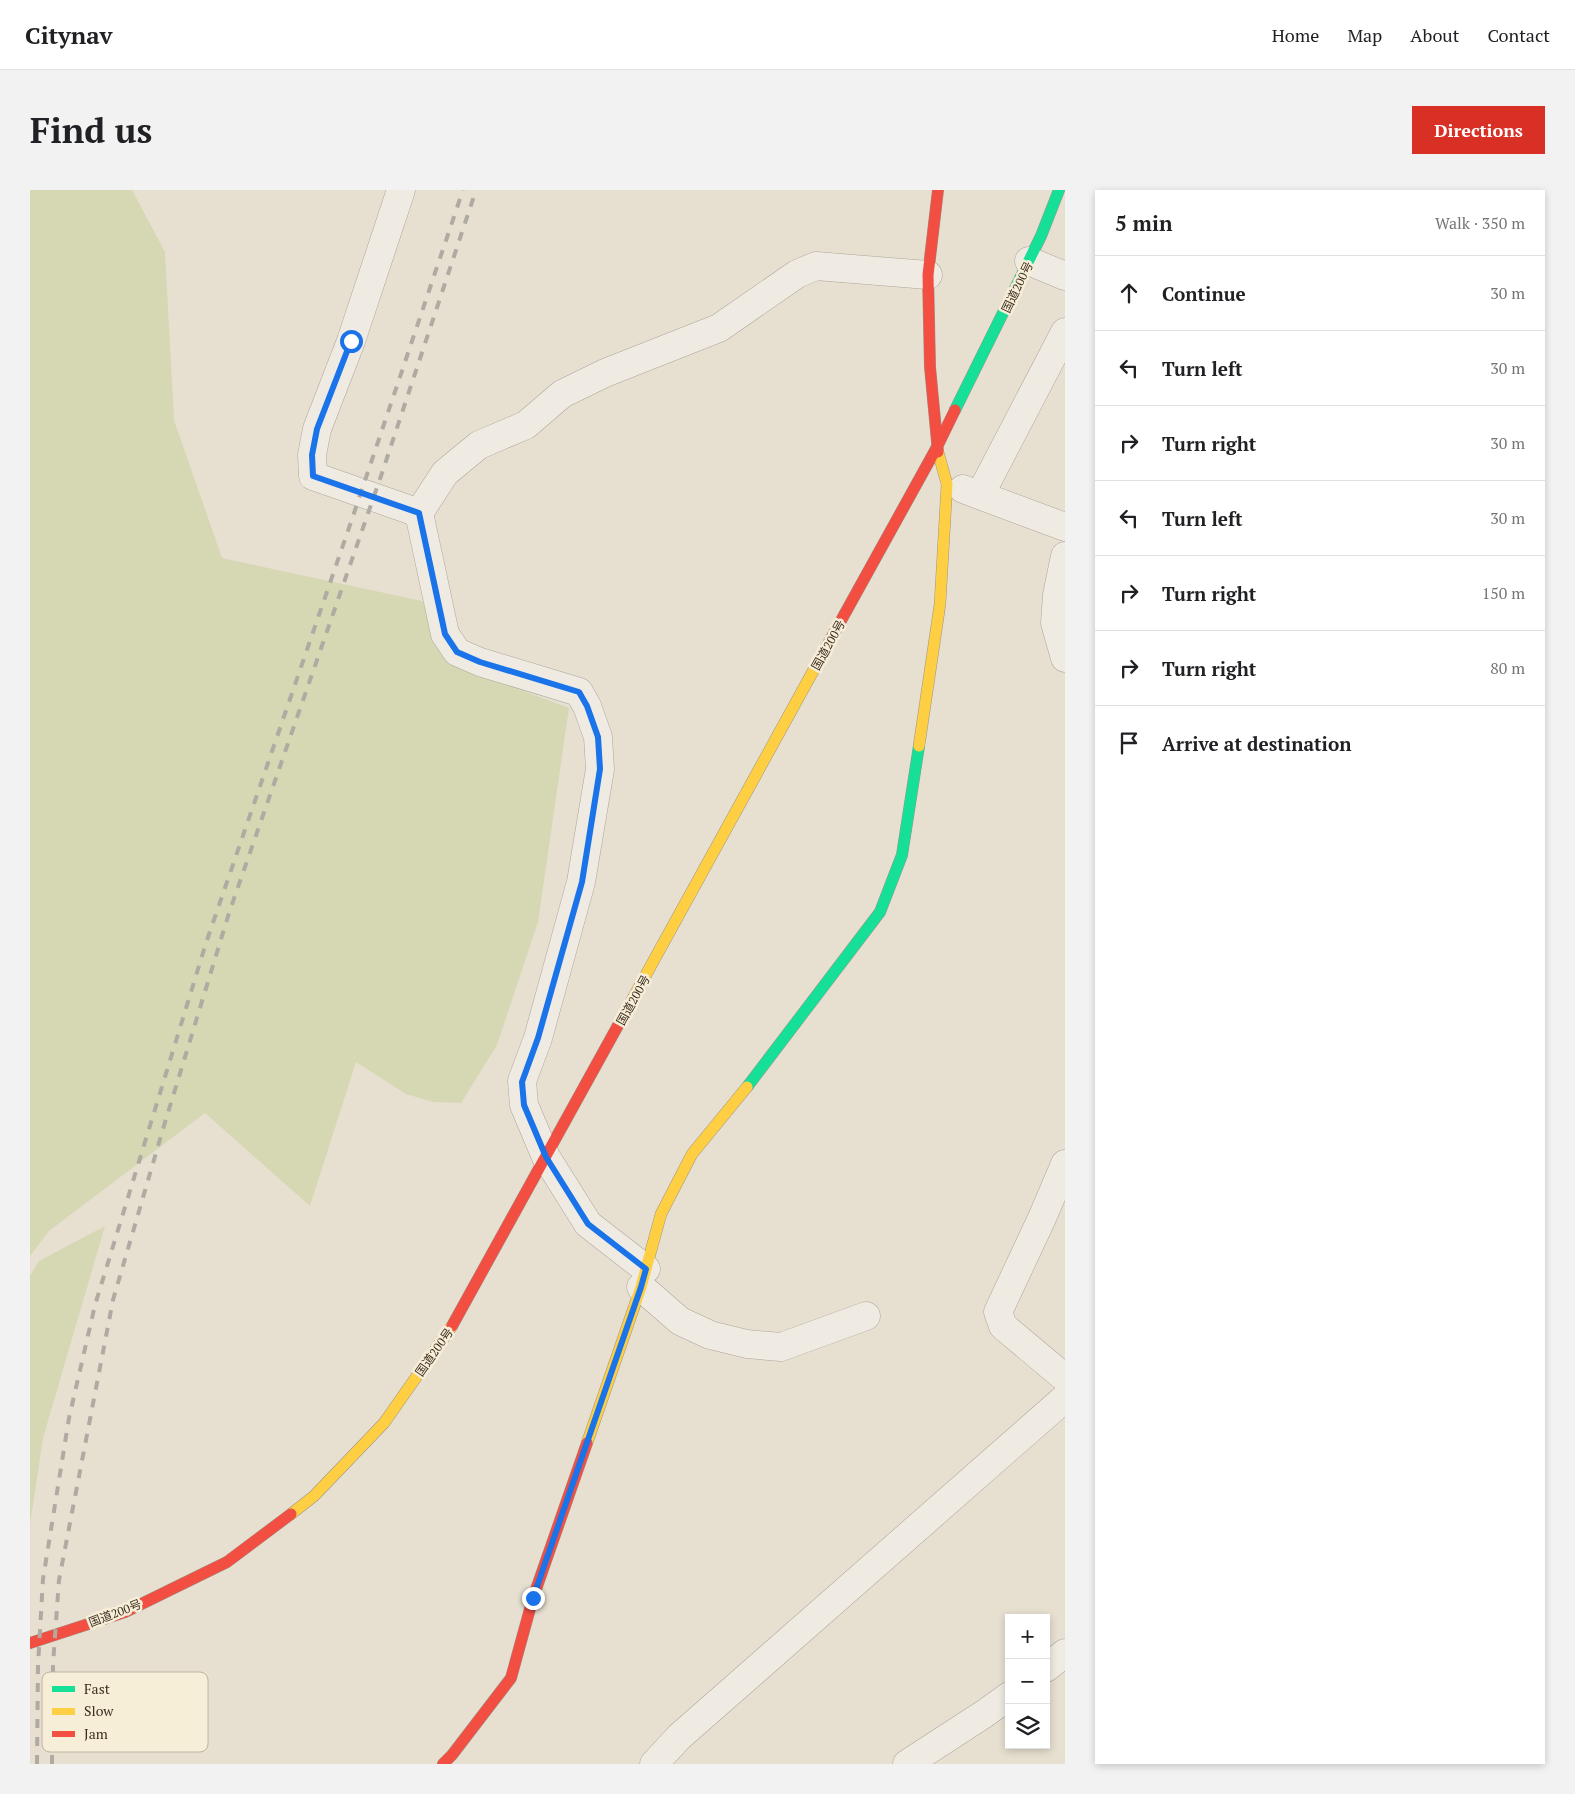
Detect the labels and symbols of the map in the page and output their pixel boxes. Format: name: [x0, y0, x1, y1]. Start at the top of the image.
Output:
street label: 国道200号: [998, 259, 1036, 315]
route start: [340, 330, 363, 353]
street label: 国道200号: [808, 617, 848, 673]
street label: 国道200号: [613, 972, 653, 1028]
street label: 国道200号: [412, 1325, 456, 1379]
route end: [522, 1587, 545, 1610]
street label: 国道200号: [87, 1596, 143, 1630]
legend: [42, 1672, 208, 1752]
text: Fast: [84, 1679, 111, 1698]
text: Slow: [84, 1701, 114, 1720]
text: Jam: [84, 1724, 108, 1743]

